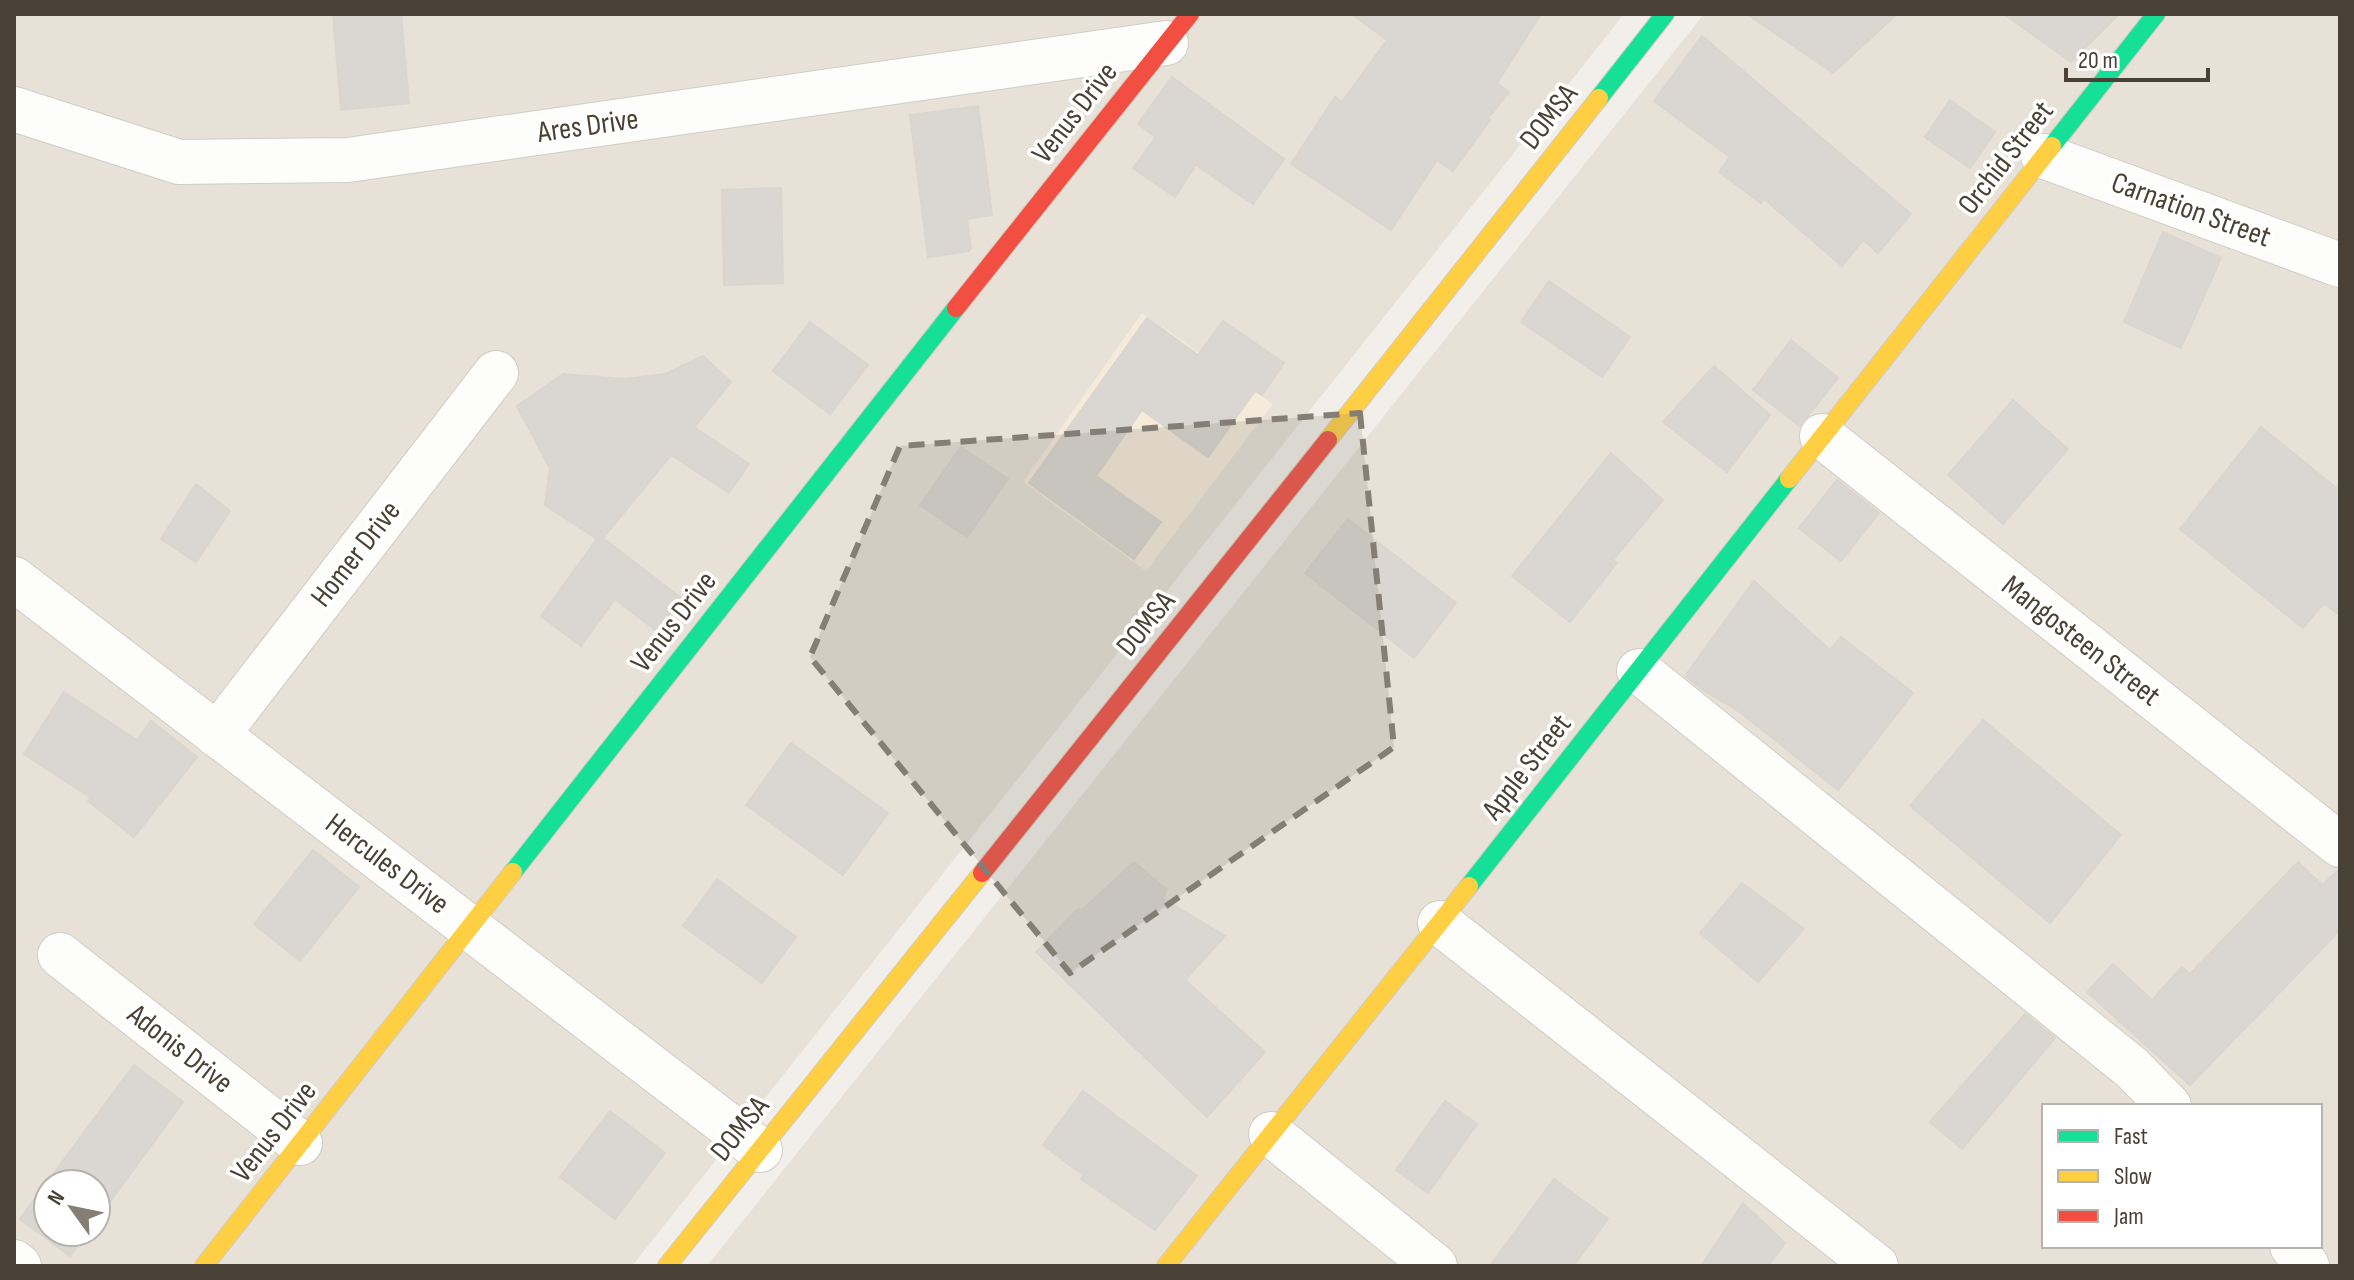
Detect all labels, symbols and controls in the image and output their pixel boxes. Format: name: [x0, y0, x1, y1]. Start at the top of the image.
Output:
scale bar: [2066, 32, 2208, 82]
text: 20 m: [2078, 46, 2118, 75]
street label: Venus Drive: [1025, 55, 1125, 171]
street label: DOMSA: [1512, 77, 1586, 157]
street label: Orchid Street: [1951, 94, 2061, 222]
street label: Ares Drive: [534, 101, 641, 151]
street label: Carnation Street: [2107, 165, 2275, 255]
street label: Homer Drive: [303, 494, 409, 614]
street label: Venus Drive: [624, 564, 724, 680]
street label: Mangosteen Street: [1995, 568, 2167, 714]
street label: DOMSA: [1109, 584, 1183, 664]
street label: Apple Street: [1474, 707, 1579, 828]
street label: Hercules Drive: [318, 806, 456, 922]
street label: Adonis Drive: [119, 996, 240, 1101]
street label: Venus Drive: [224, 1074, 324, 1190]
street label: DOMSA: [703, 1089, 777, 1169]
legend: [2042, 1104, 2322, 1248]
text: Fast: [2114, 1122, 2148, 1151]
text: Slow: [2114, 1162, 2152, 1191]
north arrow: [32, 1168, 112, 1248]
text: N: [42, 1186, 71, 1210]
text: Jam: [2113, 1202, 2144, 1231]

